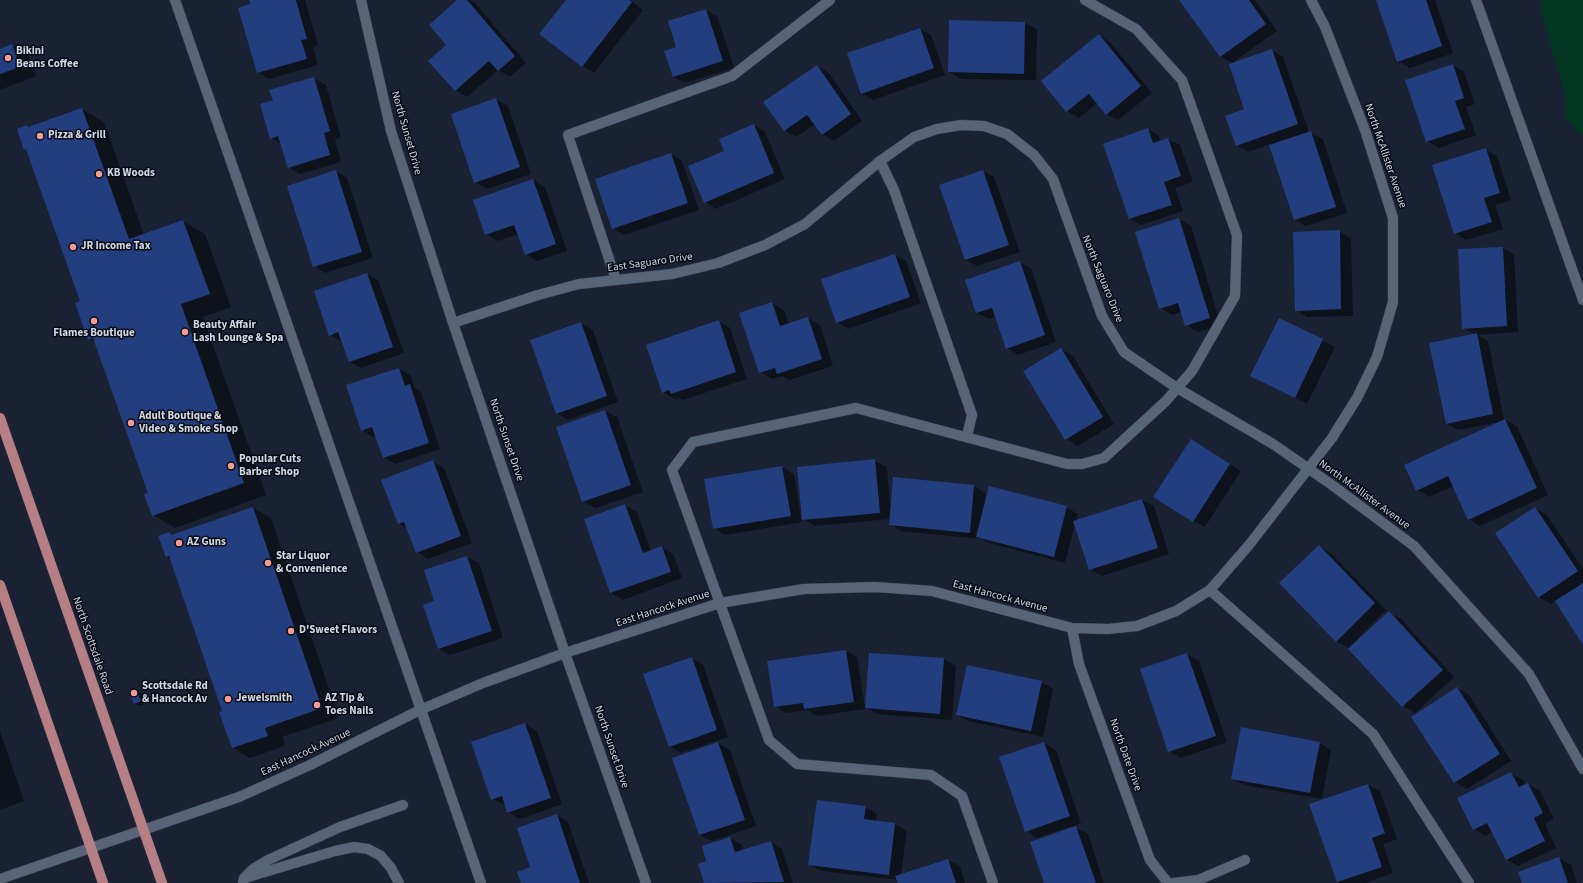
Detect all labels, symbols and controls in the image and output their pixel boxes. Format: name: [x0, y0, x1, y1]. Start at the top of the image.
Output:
place label: Bikini Beans Coffee: [16, 45, 78, 71]
marker: Bikini Beans Coffee: [3, 53, 13, 63]
street label: North Sunset Drive: [388, 90, 424, 176]
street label: North McAllister Avenue: [1361, 102, 1409, 210]
place label: Pizza & Grill: [48, 129, 106, 143]
marker: Pizza & Grill: [35, 131, 45, 141]
place label: KB Woods: [107, 167, 155, 181]
marker: KB Woods: [94, 169, 104, 179]
street label: North Saguaro Drive: [1078, 233, 1126, 325]
place label: JR Income Tax: [81, 240, 150, 254]
marker: JR Income Tax: [68, 242, 78, 252]
street label: East Saguaro Drive: [607, 250, 693, 276]
marker: Flames Boutique: [89, 316, 99, 326]
place label: Beauty Affair Lash Lounge & Spa: [193, 319, 283, 345]
place label: Flames Boutique: [53, 327, 135, 341]
marker: Beauty Affair Lash Lounge & Spa: [180, 327, 190, 337]
street label: North Sunset Drive: [486, 397, 526, 483]
place label: Adult Boutique & Video & Smoke Shop: [139, 410, 238, 436]
marker: Adult Boutique & Video & Smoke Shop: [126, 418, 136, 428]
place label: Popular Cuts Barber Shop: [239, 453, 301, 479]
street label: North McAllister Avenue: [1316, 457, 1412, 533]
marker: Popular Cuts Barber Shop: [226, 461, 236, 471]
place label: AZ Guns: [187, 536, 226, 550]
marker: AZ Guns: [174, 538, 184, 548]
place label: Star Liquor & Convenience: [276, 550, 348, 576]
marker: Star Liquor & Convenience: [263, 558, 273, 568]
street label: East Hancock Avenue: [951, 578, 1049, 616]
street label: East Hancock Avenue: [615, 588, 711, 630]
street label: North Scottsdale Road: [69, 595, 115, 697]
place label: D'Sweet Flavors: [299, 624, 377, 638]
marker: D'Sweet Flavors: [286, 626, 296, 636]
place label: Scottsdale Rd & Hancock Av: [142, 680, 208, 706]
marker: Scottsdale Rd & Hancock Av: [129, 688, 139, 698]
place label: Jewelsmith: [236, 692, 292, 706]
place label: AZ Tip & Toes Nails: [325, 692, 373, 718]
marker: Jewelsmith: [223, 694, 233, 704]
marker: AZ Tip & Toes Nails: [312, 700, 322, 710]
street label: North Sunset Drive: [591, 704, 631, 790]
street label: North Date Drive: [1106, 717, 1144, 793]
street label: East Hancock Avenue: [259, 726, 353, 780]

